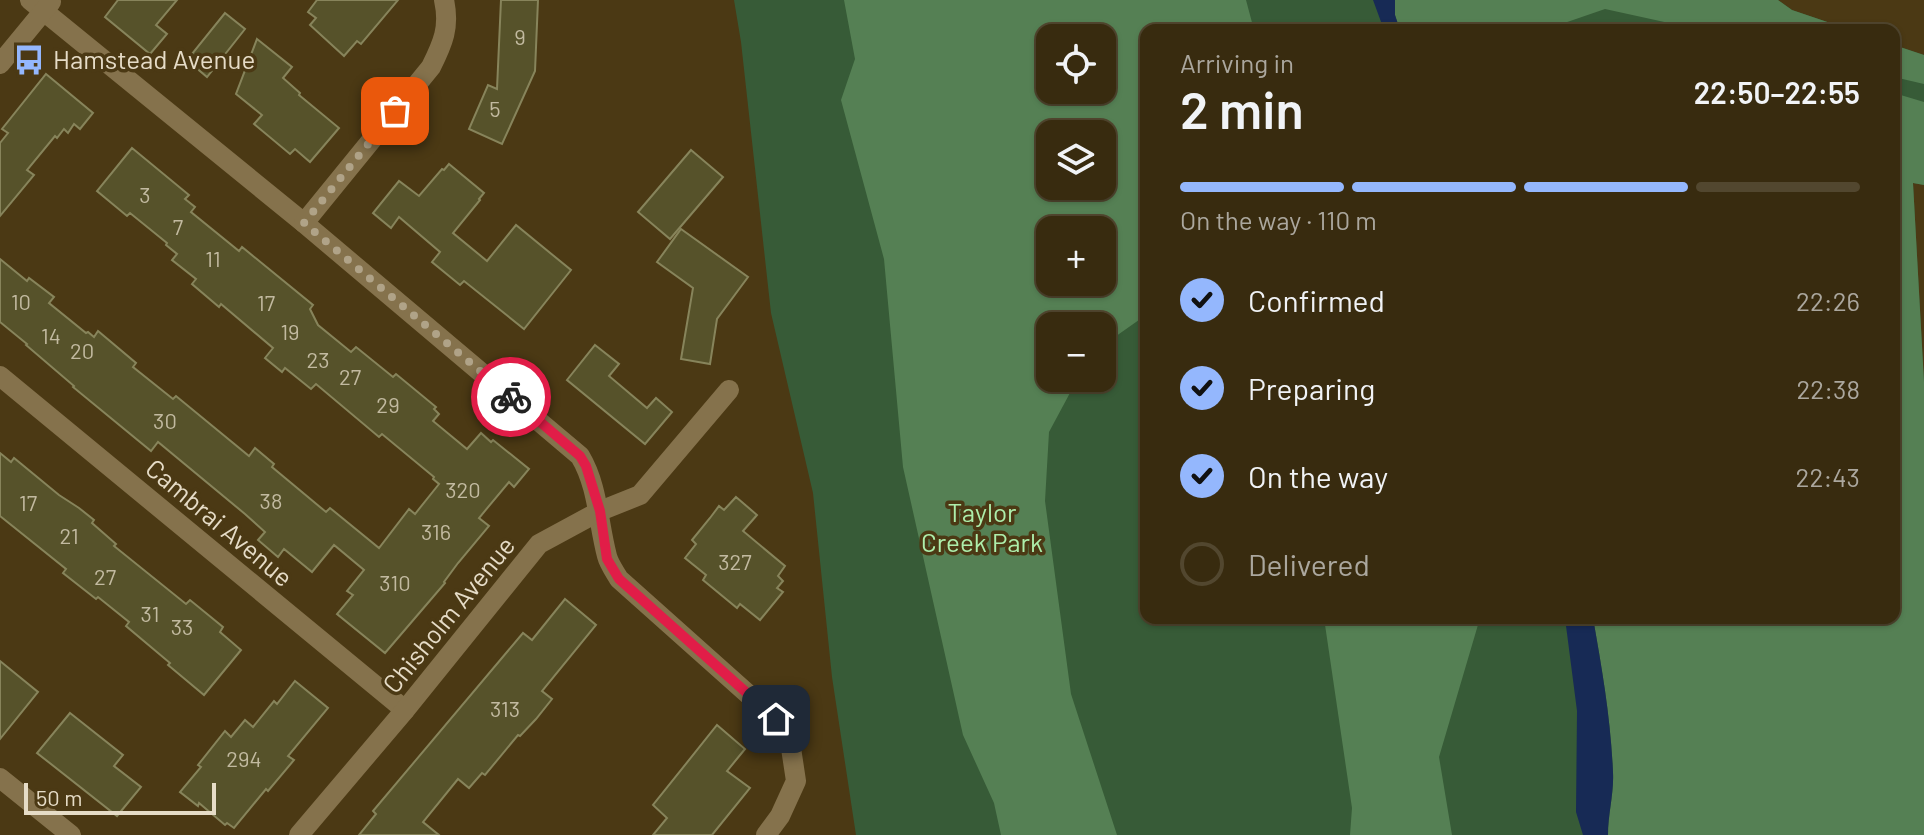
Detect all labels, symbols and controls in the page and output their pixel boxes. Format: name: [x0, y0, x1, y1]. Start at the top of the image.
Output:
house number: 9: [514, 23, 526, 49]
map controls: [1036, 24, 1116, 392]
button: locate: [1036, 24, 1116, 104]
bus stop icon: Hamstead Avenue: [12, 43, 46, 77]
place label: Hamstead Avenue: [53, 43, 255, 74]
text: Arriving in: [1180, 47, 1294, 78]
text: 22:50–22:55: [1694, 74, 1860, 110]
pin: [361, 77, 429, 145]
text: 2 min: [1180, 77, 1304, 139]
icon: bag: [373, 89, 417, 133]
house number: 5: [489, 95, 501, 121]
button: layers: [1036, 120, 1116, 200]
house number: 3: [139, 181, 151, 207]
text: On the way · 110 m: [1180, 204, 1377, 235]
house number: 7: [173, 213, 183, 239]
button: +: [1036, 216, 1116, 296]
house number: 11: [205, 245, 221, 271]
icon: check: [1180, 278, 1224, 322]
text: Confirmed: [1248, 282, 1385, 318]
text: 22:26: [1796, 285, 1860, 316]
house number: 10: [11, 288, 31, 314]
house number: 17: [257, 289, 275, 315]
button: −: [1036, 312, 1116, 392]
house number: 19: [280, 318, 300, 344]
house number: 14: [41, 322, 61, 348]
house number: 20: [70, 337, 94, 363]
house number: 23: [307, 346, 330, 372]
courier: [471, 357, 551, 437]
house number: 27: [339, 363, 361, 389]
icon: check: [1180, 366, 1224, 410]
text: Preparing: [1248, 370, 1375, 406]
text: 22:38: [1796, 373, 1860, 404]
icon: bike: [489, 375, 533, 419]
house number: 29: [376, 391, 400, 417]
house number: 30: [153, 407, 177, 433]
street label: Cambrai Avenue: [140, 452, 300, 592]
icon: check: [1180, 454, 1224, 498]
text: On the way: [1248, 458, 1388, 494]
text: 22:43: [1796, 461, 1860, 492]
house number: 320: [445, 476, 481, 502]
house number: 38: [260, 487, 282, 513]
house number: 17: [19, 489, 37, 515]
park label: Taylor Creek Park: [921, 496, 1043, 557]
house number: 316: [421, 518, 451, 544]
house number: 21: [59, 522, 79, 548]
street label: Chisholm Avenue: [375, 530, 520, 699]
text: Delivered: [1248, 546, 1370, 582]
house number: 327: [718, 548, 752, 574]
house number: 27: [94, 563, 116, 589]
house number: 310: [379, 569, 411, 595]
house number: 31: [141, 600, 159, 626]
house number: 33: [171, 613, 193, 639]
pin: [742, 685, 810, 753]
house number: 313: [490, 695, 520, 721]
icon: home: [754, 697, 798, 741]
house number: 294: [226, 745, 262, 771]
scale bar: [24, 779, 216, 815]
text: 50 m: [36, 784, 82, 810]

